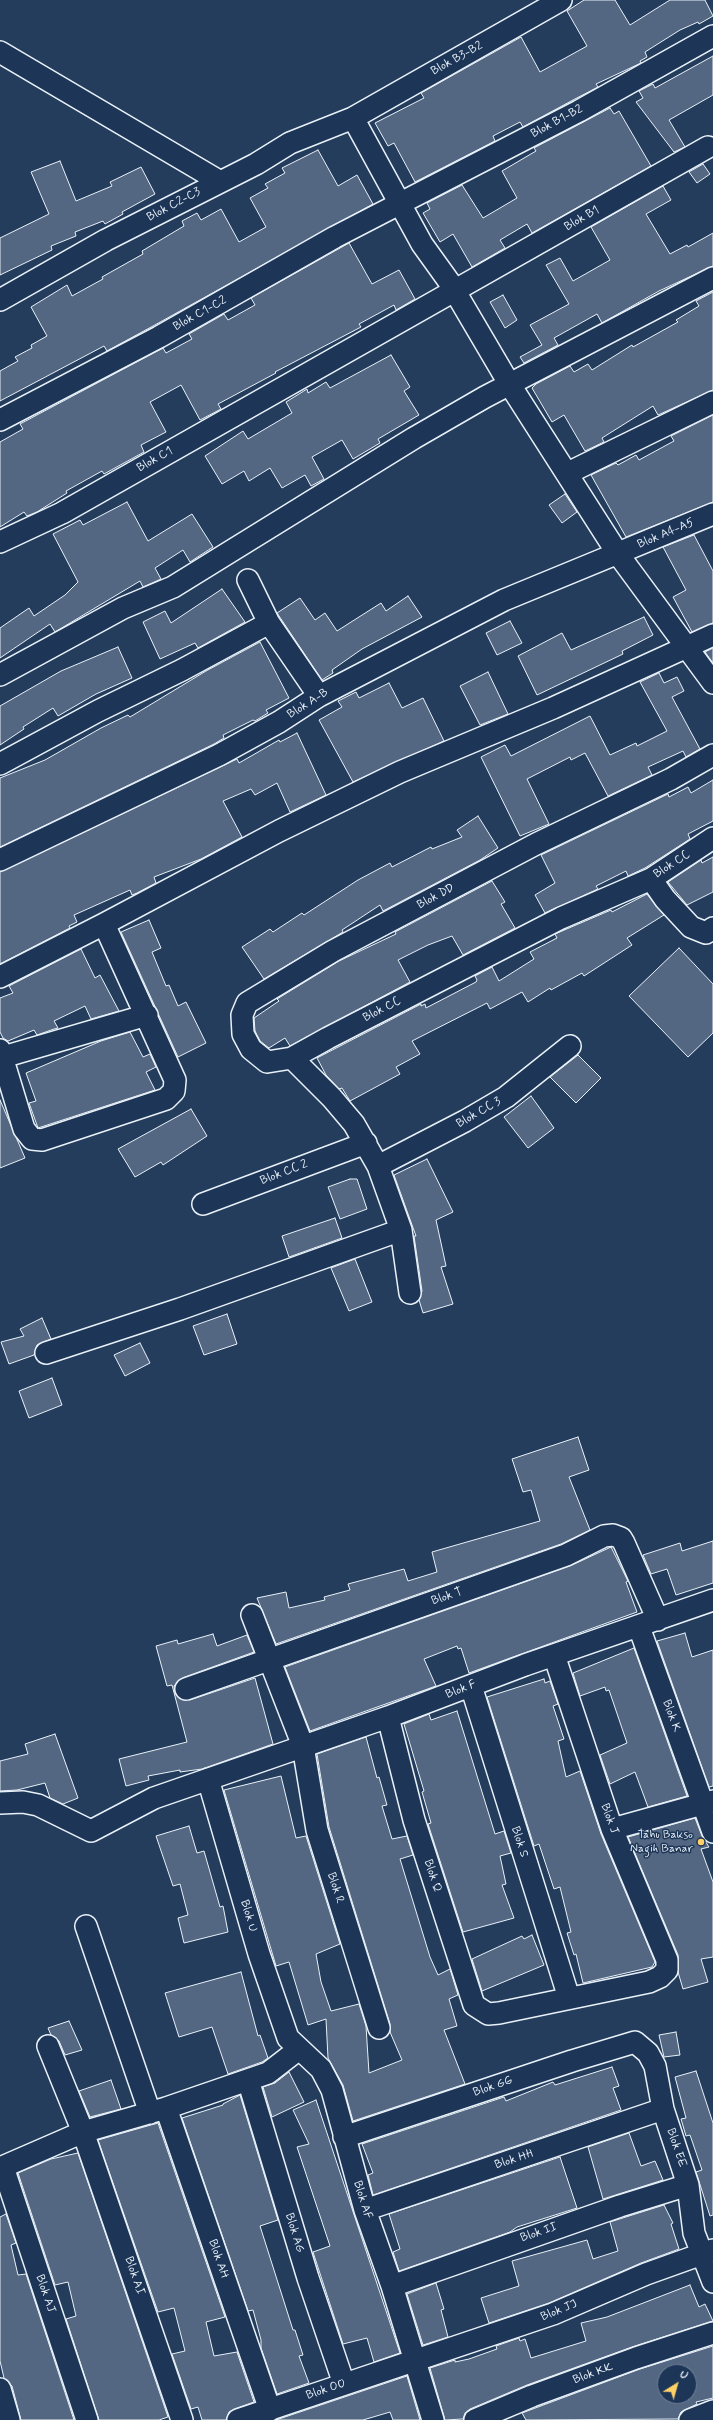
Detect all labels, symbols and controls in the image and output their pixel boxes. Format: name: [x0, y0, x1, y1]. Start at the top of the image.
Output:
street label: Blok B3-B2: [429, 39, 485, 79]
street label: Blok B1-B2: [529, 102, 585, 142]
street label: Blok C2-C3: [145, 185, 203, 225]
street label: Blok B1: [562, 203, 602, 235]
street label: Blok C1-C2: [171, 294, 229, 334]
street label: Blok C1: [135, 444, 175, 476]
street label: Blok A4-A5: [636, 516, 696, 552]
street label: Blok A-B: [285, 686, 331, 722]
street label: Blok CC: [651, 848, 693, 882]
street label: Blok DD: [415, 881, 457, 913]
street label: Blok CC: [361, 994, 403, 1026]
street label: Blok CC 3: [454, 1095, 504, 1131]
street label: Blok CC 2: [258, 1157, 310, 1189]
street label: Blok T: [430, 1585, 464, 1609]
street label: Blok F: [444, 1678, 478, 1702]
street label: Blok K: [659, 1698, 683, 1734]
street label: Blok J: [597, 1802, 621, 1836]
street label: Blok S: [507, 1825, 531, 1859]
place label: Tahu Bakso Nagih Banar: [630, 1828, 693, 1856]
marker: Tahu Bakso Nagih Banar: [696, 1837, 706, 1847]
street label: Blok Q: [420, 1858, 444, 1894]
street label: Blok R: [323, 1871, 347, 1905]
street label: Blok U: [237, 1898, 259, 1934]
street label: Blok GG: [471, 2074, 515, 2100]
street label: Blok EE: [663, 2127, 689, 2169]
street label: Blok HH: [493, 2147, 535, 2173]
street label: Blok AF: [349, 2179, 375, 2221]
street label: Blok AG: [281, 2211, 307, 2255]
street label: Blok II: [519, 2220, 559, 2246]
street label: Blok AH: [205, 2237, 231, 2281]
street label: Blok AI: [121, 2255, 147, 2297]
street label: Blok AJ: [32, 2273, 58, 2315]
street label: Blok JJ: [539, 2297, 579, 2325]
street label: Blok KK: [571, 2360, 615, 2388]
north arrow: [657, 2364, 697, 2404]
text: U: [677, 2367, 691, 2383]
street label: Blok OO: [304, 2377, 348, 2403]

